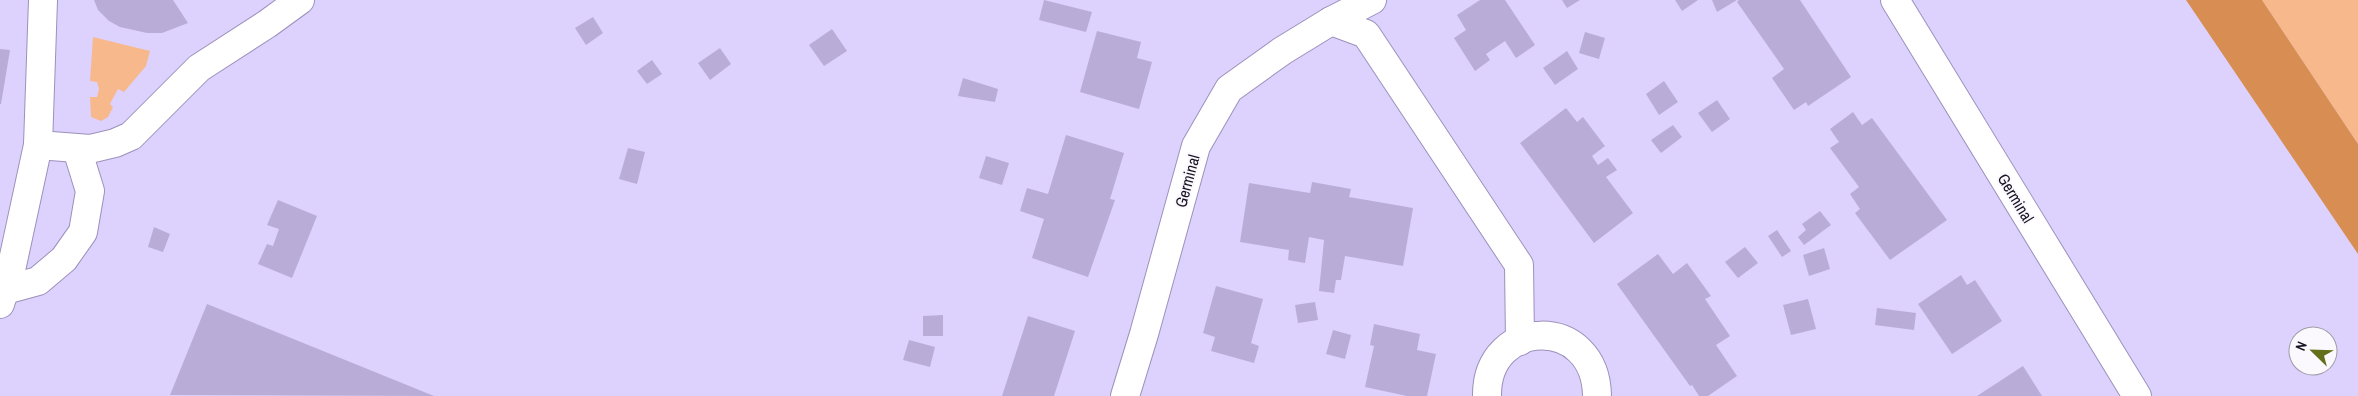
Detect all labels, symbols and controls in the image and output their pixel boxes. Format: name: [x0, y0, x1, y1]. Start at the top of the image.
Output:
street label: Germinal: [1169, 152, 1205, 210]
street label: Germinal: [1993, 169, 2039, 227]
north arrow: [2288, 326, 2338, 376]
text: N: [2291, 339, 2311, 353]

